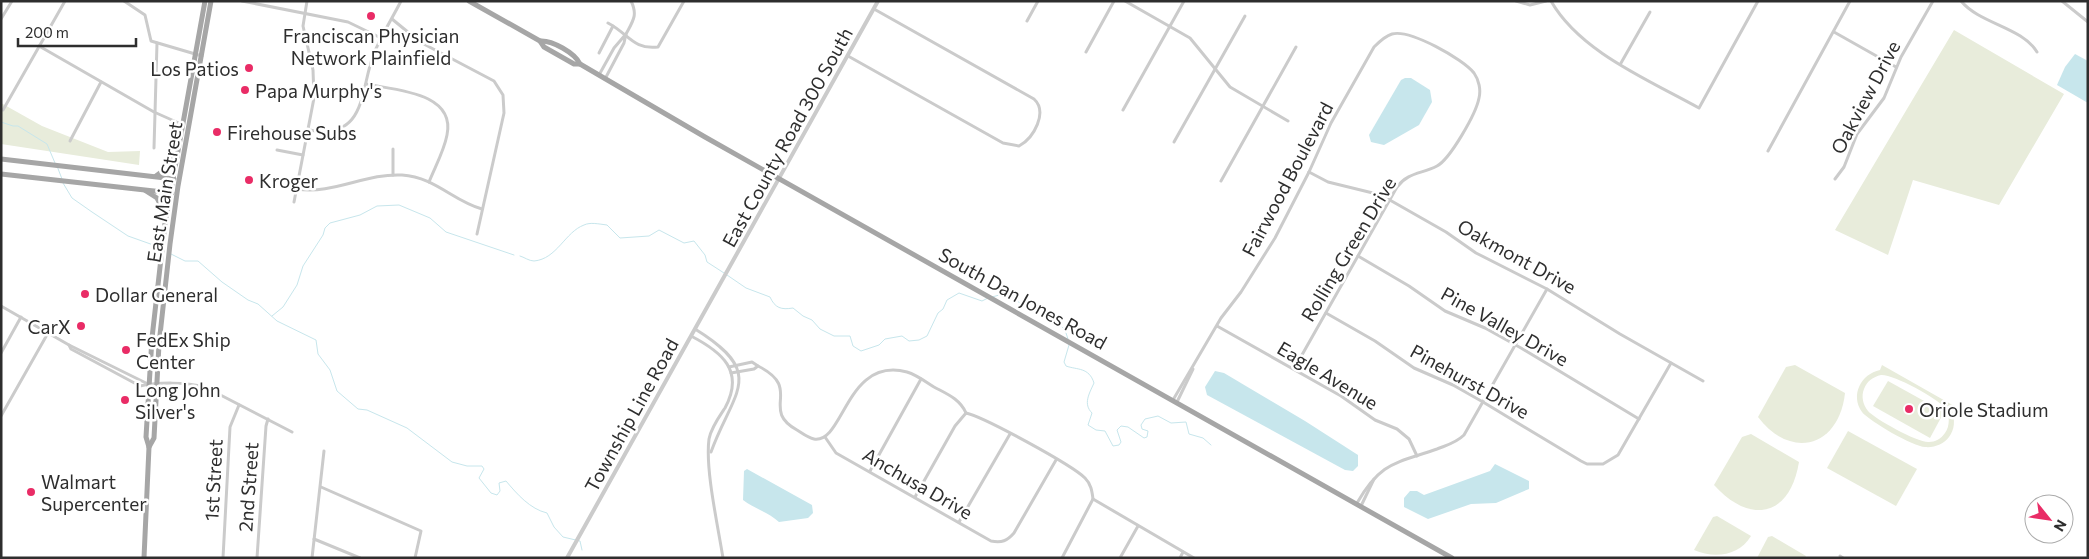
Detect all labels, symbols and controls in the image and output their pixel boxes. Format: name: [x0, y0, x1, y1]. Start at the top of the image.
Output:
marker: Franciscan Physician Network Plainfield: [365, 10, 377, 22]
scale bar: [18, 15, 135, 47]
text: 200 m: [25, 23, 69, 41]
street label: East County Road 300 South: [717, 23, 857, 251]
place label: Franciscan Physician Network Plainfield: [283, 24, 459, 69]
street label: Oakview Drive: [1826, 36, 1904, 158]
place label: Los Patios: [150, 57, 239, 80]
marker: Los Patios: [243, 62, 255, 74]
place label: Papa Murphy's: [255, 79, 382, 102]
marker: Papa Murphy's: [239, 84, 251, 96]
street label: Fairwood Boulevard: [1237, 98, 1337, 260]
street label: East Main Street: [142, 120, 187, 264]
place label: Firehouse Subs: [227, 121, 357, 144]
marker: Firehouse Subs: [211, 126, 223, 138]
place label: Kroger: [259, 169, 318, 192]
street label: Rolling Green Drive: [1296, 173, 1400, 325]
marker: Kroger: [243, 174, 255, 186]
street label: Oakmont Drive: [1454, 214, 1580, 298]
street label: South Dan Jones Road: [935, 242, 1111, 354]
street label: Pine Valley Drive: [1437, 281, 1573, 371]
place label: Dollar General: [95, 283, 218, 306]
marker: Dollar General: [79, 288, 91, 300]
place label: CarX: [28, 315, 71, 338]
marker: CarX: [75, 320, 87, 332]
place label: FedEx Ship Center: [136, 328, 231, 373]
street label: Township Line Road: [579, 334, 683, 496]
street label: Eagle Avenue: [1273, 336, 1383, 414]
street label: Pinehurst Drive: [1407, 339, 1533, 423]
marker: FedEx Ship Center: [120, 344, 132, 356]
place label: Long John Silver's: [135, 378, 221, 423]
marker: Long John Silver's: [119, 394, 131, 406]
place label: Oriole Stadium: [1919, 398, 2049, 421]
marker: Oriole Stadium: [1903, 403, 1915, 415]
street label: 1st Street: [199, 438, 227, 521]
street label: 2nd Street: [233, 441, 263, 533]
street label: Anchusa Drive: [859, 442, 977, 524]
place label: Walmart Supercenter: [41, 470, 147, 515]
marker: Walmart Supercenter: [25, 486, 37, 498]
north arrow: [2024, 494, 2074, 544]
text: N: [2051, 517, 2071, 535]

